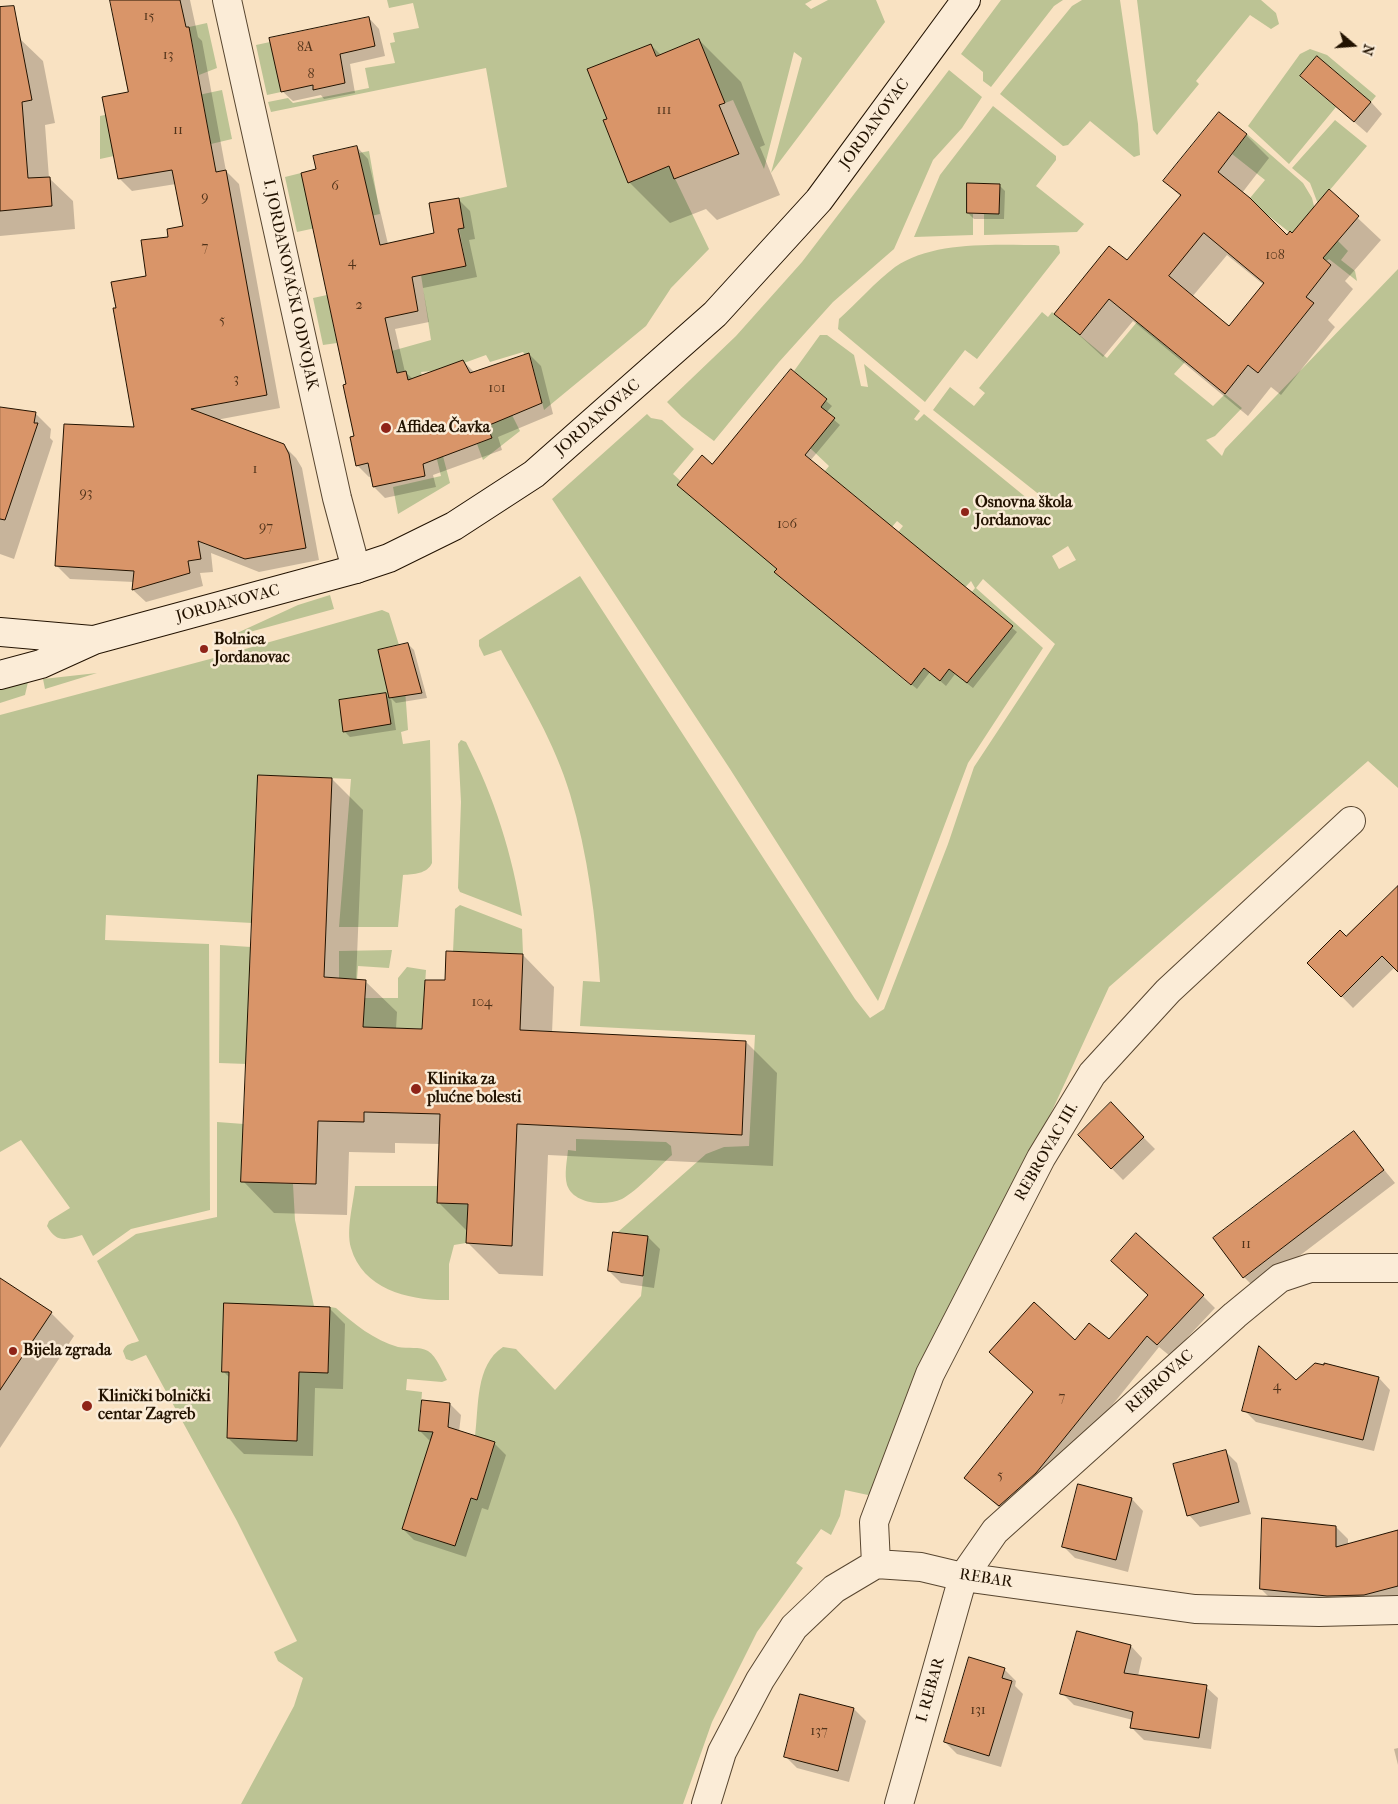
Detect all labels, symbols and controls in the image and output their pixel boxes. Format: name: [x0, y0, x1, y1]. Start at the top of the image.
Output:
house number: 15: [144, 9, 154, 25]
north arrow: [1328, 20, 1378, 70]
house number: 8A: [297, 40, 313, 56]
text: N: [1358, 42, 1377, 57]
house number: 13: [163, 48, 173, 64]
house number: 8: [307, 67, 315, 83]
street label: JORDANOVAC: [836, 75, 914, 173]
house number: 111: [657, 103, 671, 119]
house number: 11: [173, 123, 183, 139]
street label: I. JORDANOVAČKI ODVOJAK: [258, 178, 322, 392]
house number: 6: [331, 179, 339, 195]
house number: 9: [201, 190, 209, 206]
house number: 7: [202, 240, 208, 256]
house number: 108: [1265, 248, 1285, 264]
house number: 4: [348, 255, 356, 271]
house number: 2: [355, 298, 363, 314]
house number: 5: [219, 313, 225, 329]
house number: 3: [233, 372, 239, 388]
street label: JORDANOVAC: [551, 376, 645, 460]
house number: 101: [488, 381, 506, 397]
place label: Affidea Čavka: [397, 418, 490, 438]
marker: Affidea Čavka: [379, 421, 393, 435]
house number: 1: [253, 462, 257, 478]
house number: 93: [79, 486, 93, 502]
place label: Osnovna škola Jordanovac: [975, 493, 1072, 531]
marker: Osnovna škola Jordanovac: [959, 506, 971, 518]
house number: 106: [777, 517, 797, 533]
house number: 97: [259, 520, 273, 536]
street label: JORDANOVAC: [174, 581, 282, 627]
place label: Bolnica Jordanovac: [214, 630, 290, 668]
marker: Bolnica Jordanovac: [198, 643, 210, 655]
house number: 104: [472, 995, 492, 1011]
place label: Klinika za plućne bolesti: [427, 1070, 521, 1108]
marker: Klinika za plućne bolesti: [409, 1082, 423, 1096]
street label: REBROVAC III.: [1011, 1099, 1083, 1205]
house number: 11: [1241, 1237, 1251, 1253]
place label: Bijela zgrada: [23, 1341, 111, 1361]
marker: Bijela zgrada: [7, 1345, 19, 1357]
street label: REBROVAC: [1122, 1346, 1198, 1418]
house number: 4: [1273, 1379, 1281, 1395]
place label: Klinički bolnički centar Zagreb: [98, 1387, 211, 1425]
house number: 7: [1059, 1390, 1065, 1406]
marker: Klinički bolnički centar Zagreb: [80, 1399, 94, 1413]
house number: 5: [997, 1468, 1003, 1484]
street label: REBAR: [958, 1565, 1014, 1593]
street label: I. REBAR: [913, 1655, 949, 1725]
house number: 131: [970, 1703, 986, 1719]
house number: 137: [810, 1724, 828, 1740]

